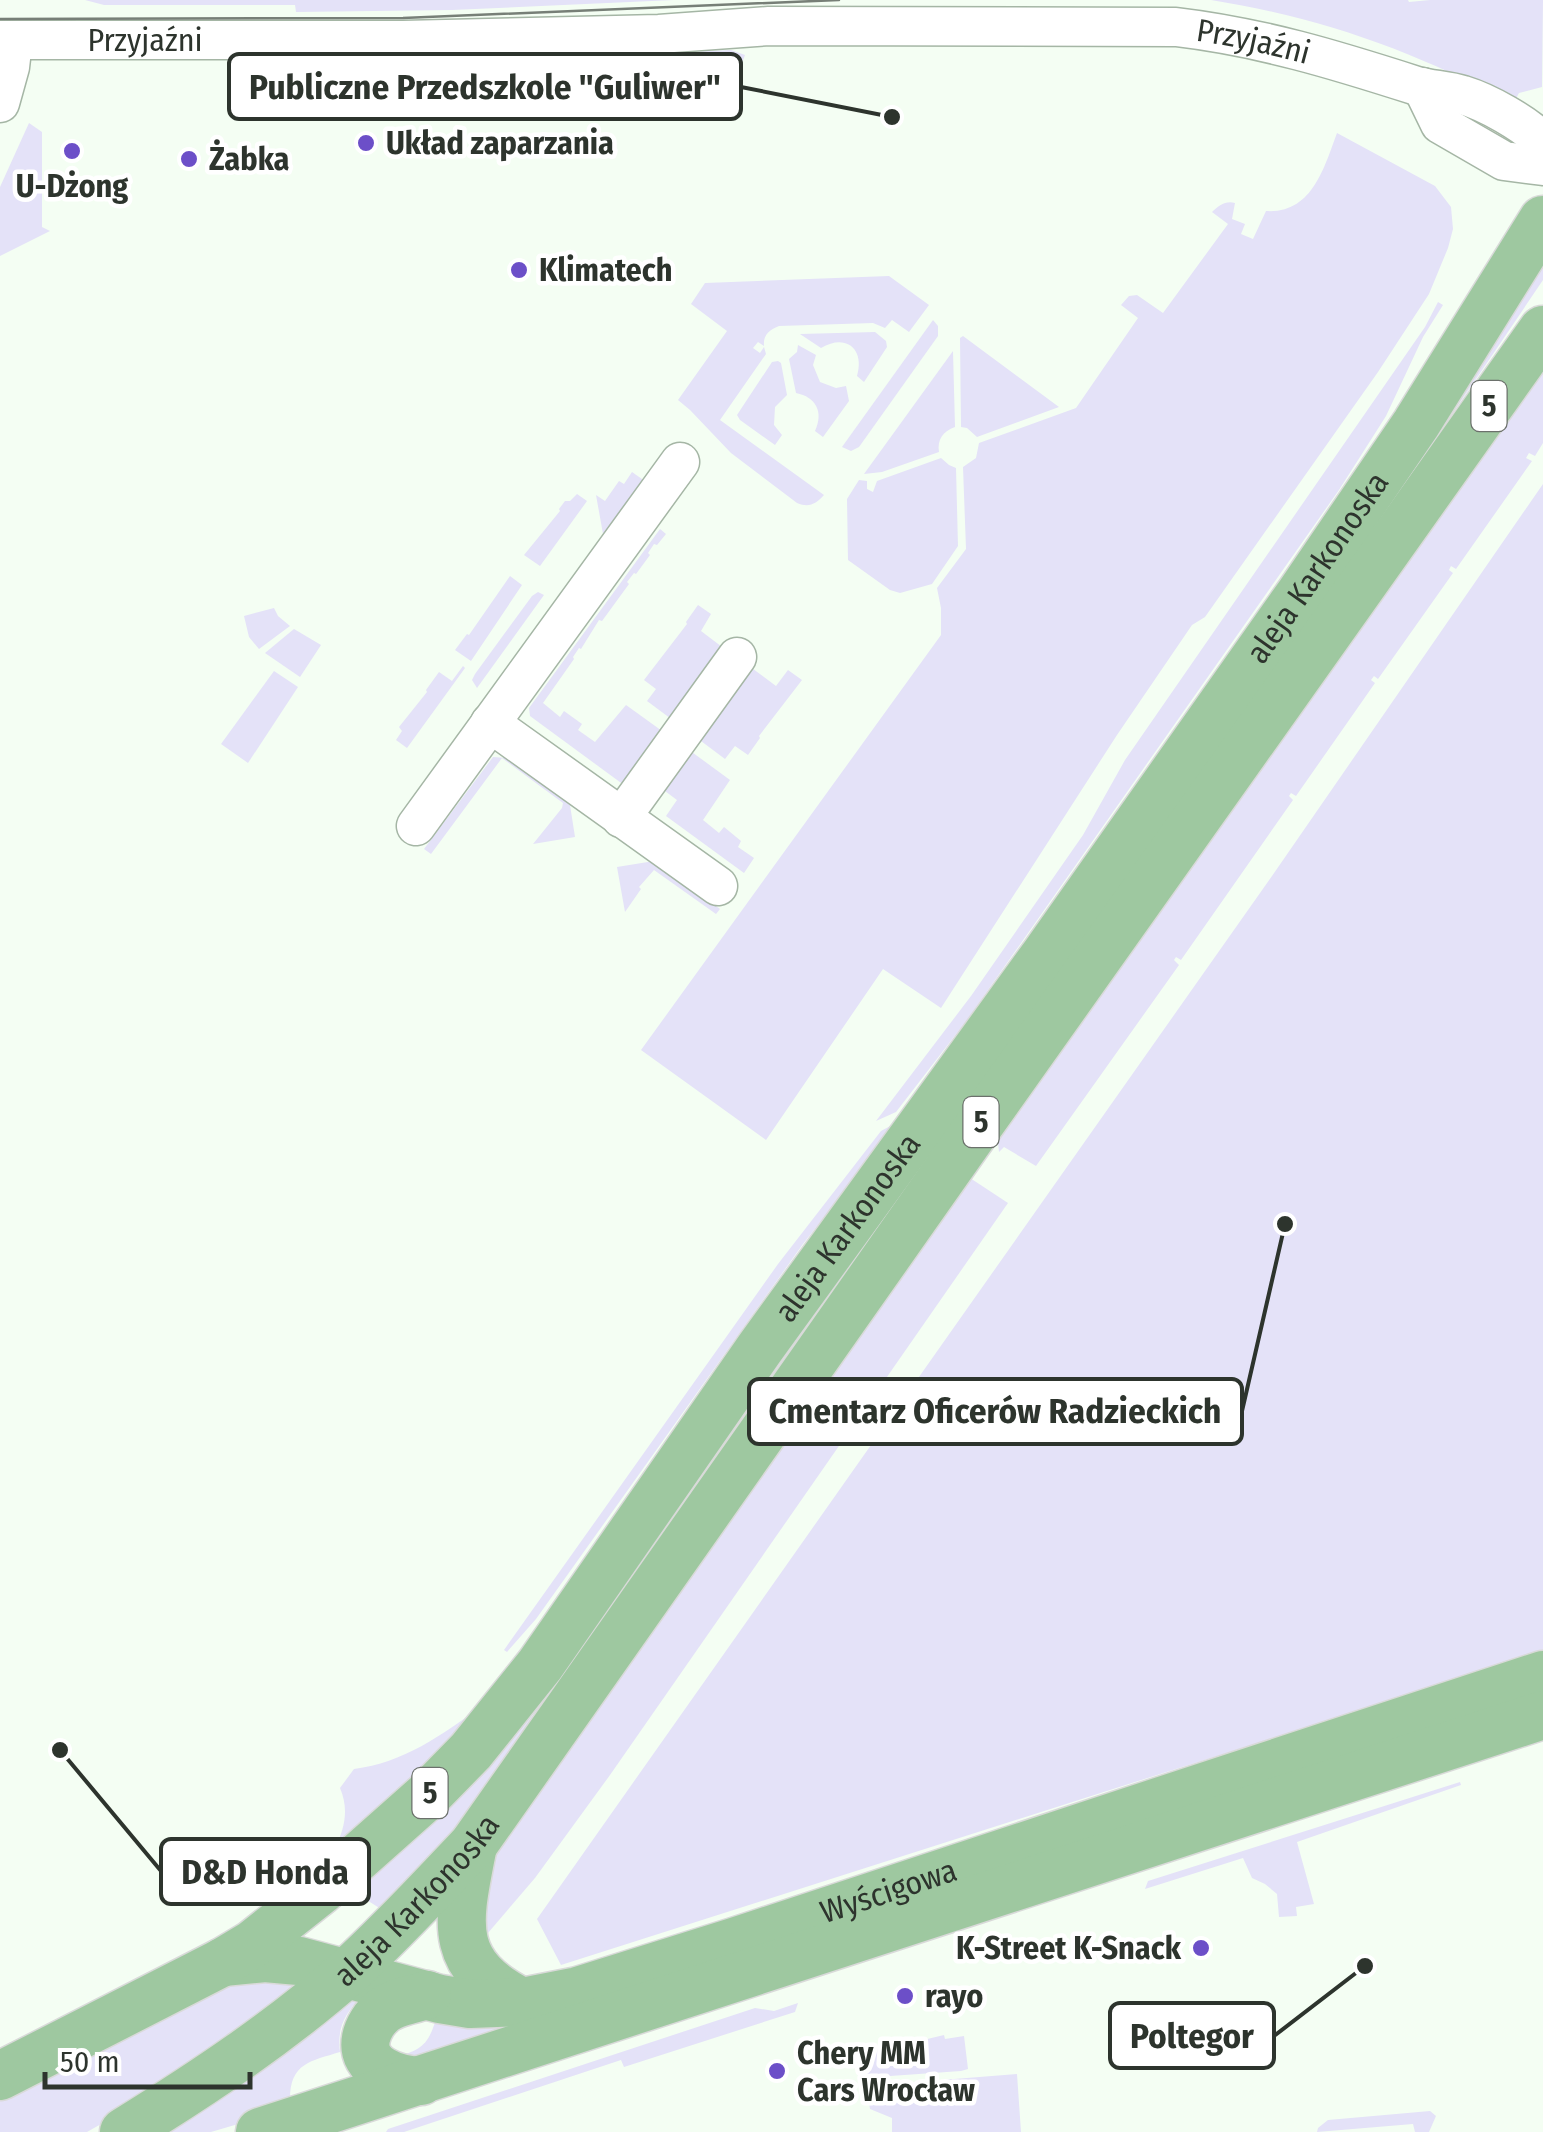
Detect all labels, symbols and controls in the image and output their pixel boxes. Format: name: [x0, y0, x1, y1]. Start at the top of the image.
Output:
street label: Przyjaźni: [1194, 11, 1314, 72]
street label: Przyjaźni: [87, 21, 203, 59]
callout: Publiczne Przedszkole "Guliwer": [229, 54, 741, 119]
text: Publiczne Przedszkole "Guliwer": [249, 66, 721, 108]
place label: Układ zaparzania: [386, 124, 614, 162]
marker: Układ zaparzania: [355, 132, 377, 154]
place label: Żabka: [209, 139, 289, 178]
marker: U-Dżong: [61, 140, 83, 162]
marker: Żabka: [178, 148, 200, 170]
place label: U-Dżong: [16, 167, 128, 205]
place label: Klimatech: [539, 251, 673, 289]
marker: Klimatech: [508, 259, 530, 281]
road number: 5: [1472, 381, 1506, 431]
street label: aleja Karkonoska: [1238, 465, 1396, 670]
road number: 5: [964, 1097, 998, 1147]
street label: aleja Karkonoska: [767, 1126, 928, 1329]
callout: Cmentarz Oficerów Radzieckich: [749, 1379, 1242, 1444]
text: Cmentarz Oficerów Radzieckich: [769, 1390, 1221, 1432]
road number: 5: [412, 1768, 448, 1818]
street label: aleja Karkonoska: [326, 1807, 507, 1994]
callout: D&D Honda: [161, 1839, 369, 1904]
text: D&D Honda: [181, 1851, 349, 1893]
street label: Wyścigowa: [815, 1851, 961, 1931]
place label: K-Street K-Snack: [956, 1929, 1182, 1967]
marker: K-Street K-Snack: [1190, 1937, 1212, 1959]
place label: rayo: [925, 1977, 983, 2015]
marker: rayo: [894, 1985, 916, 2007]
callout: Poltegor: [1110, 2003, 1274, 2068]
text: Poltegor: [1130, 2015, 1254, 2057]
scale bar: [45, 2027, 250, 2089]
place label: Chery MM Cars Wrocław: [797, 2034, 975, 2109]
text: 50 m: [60, 2044, 120, 2080]
marker: Chery MM Cars Wrocław: [766, 2060, 788, 2082]

